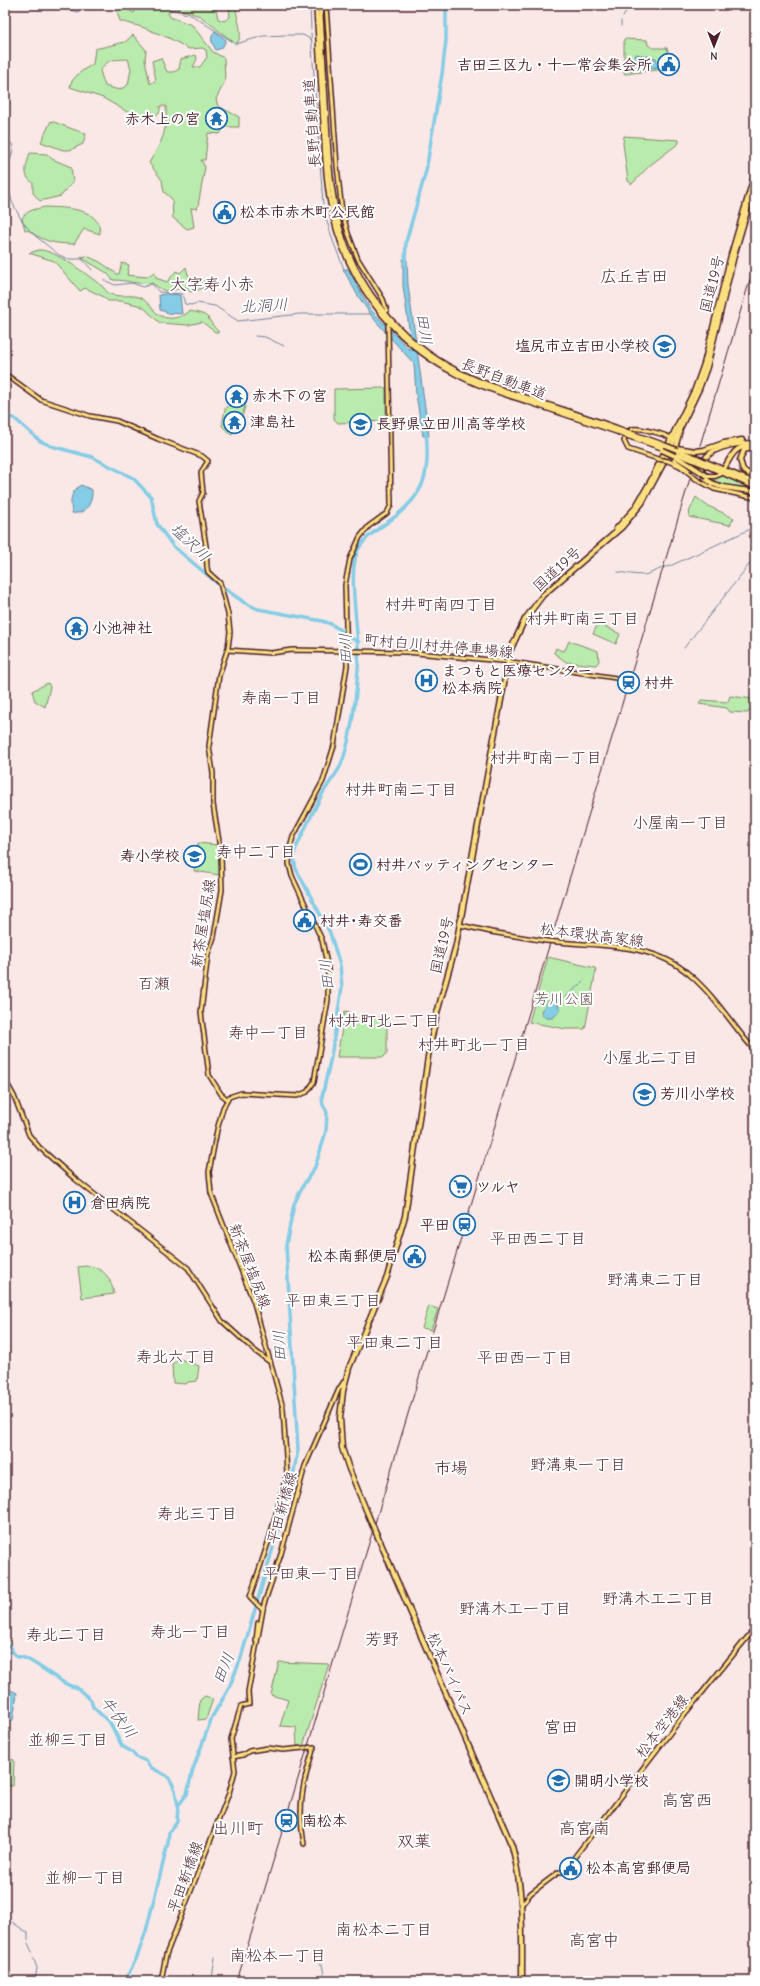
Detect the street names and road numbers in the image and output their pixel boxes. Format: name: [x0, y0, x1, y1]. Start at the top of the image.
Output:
street label: 長野自動車道: [300, 77, 324, 169]
street label: 国道19号: [696, 253, 728, 315]
street label: 長野自動車道: [459, 354, 549, 404]
street label: 国道19号: [529, 543, 585, 595]
street label: 町村白川村井停車場線: [363, 630, 515, 662]
street label: 新茶屋塩尻線: [187, 877, 219, 969]
street label: 国道19号: [427, 914, 457, 976]
street label: 松本環状高家線: [539, 920, 645, 950]
street label: 新茶屋塩尻線: [225, 1221, 275, 1311]
street label: 平田新橋線: [264, 1469, 300, 1547]
street label: 松本バイパス: [424, 1629, 476, 1719]
street label: 松本空港線: [632, 1691, 692, 1761]
street label: 平田新橋線: [164, 1839, 206, 1915]

